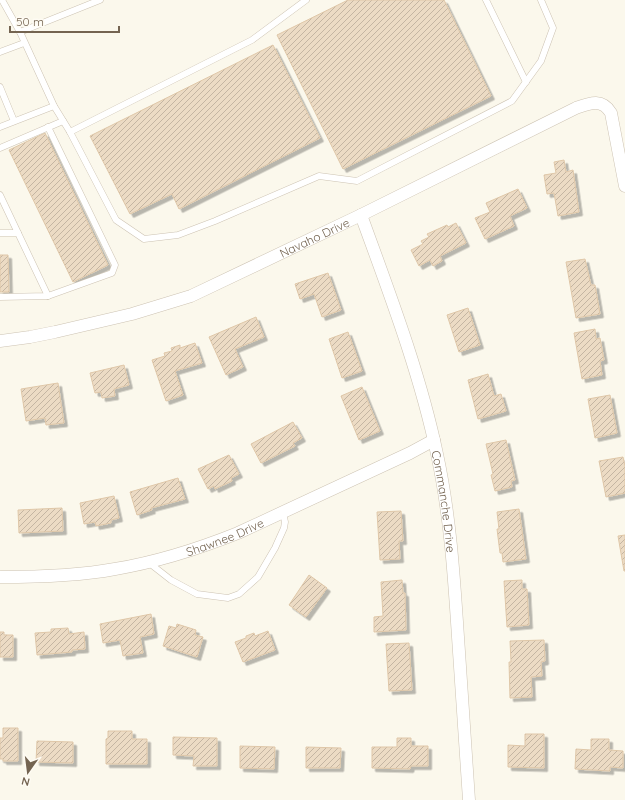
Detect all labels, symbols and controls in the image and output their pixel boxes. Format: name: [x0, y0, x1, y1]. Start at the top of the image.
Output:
scale bar: [10, 8, 119, 34]
text: 50 m: [16, 14, 44, 29]
street label: Navaho Drive: [277, 214, 352, 260]
street label: Commanche Drive: [429, 449, 459, 553]
street label: Shawnee Drive: [184, 515, 266, 559]
north arrow: [8, 752, 48, 792]
text: N: [20, 774, 31, 789]

